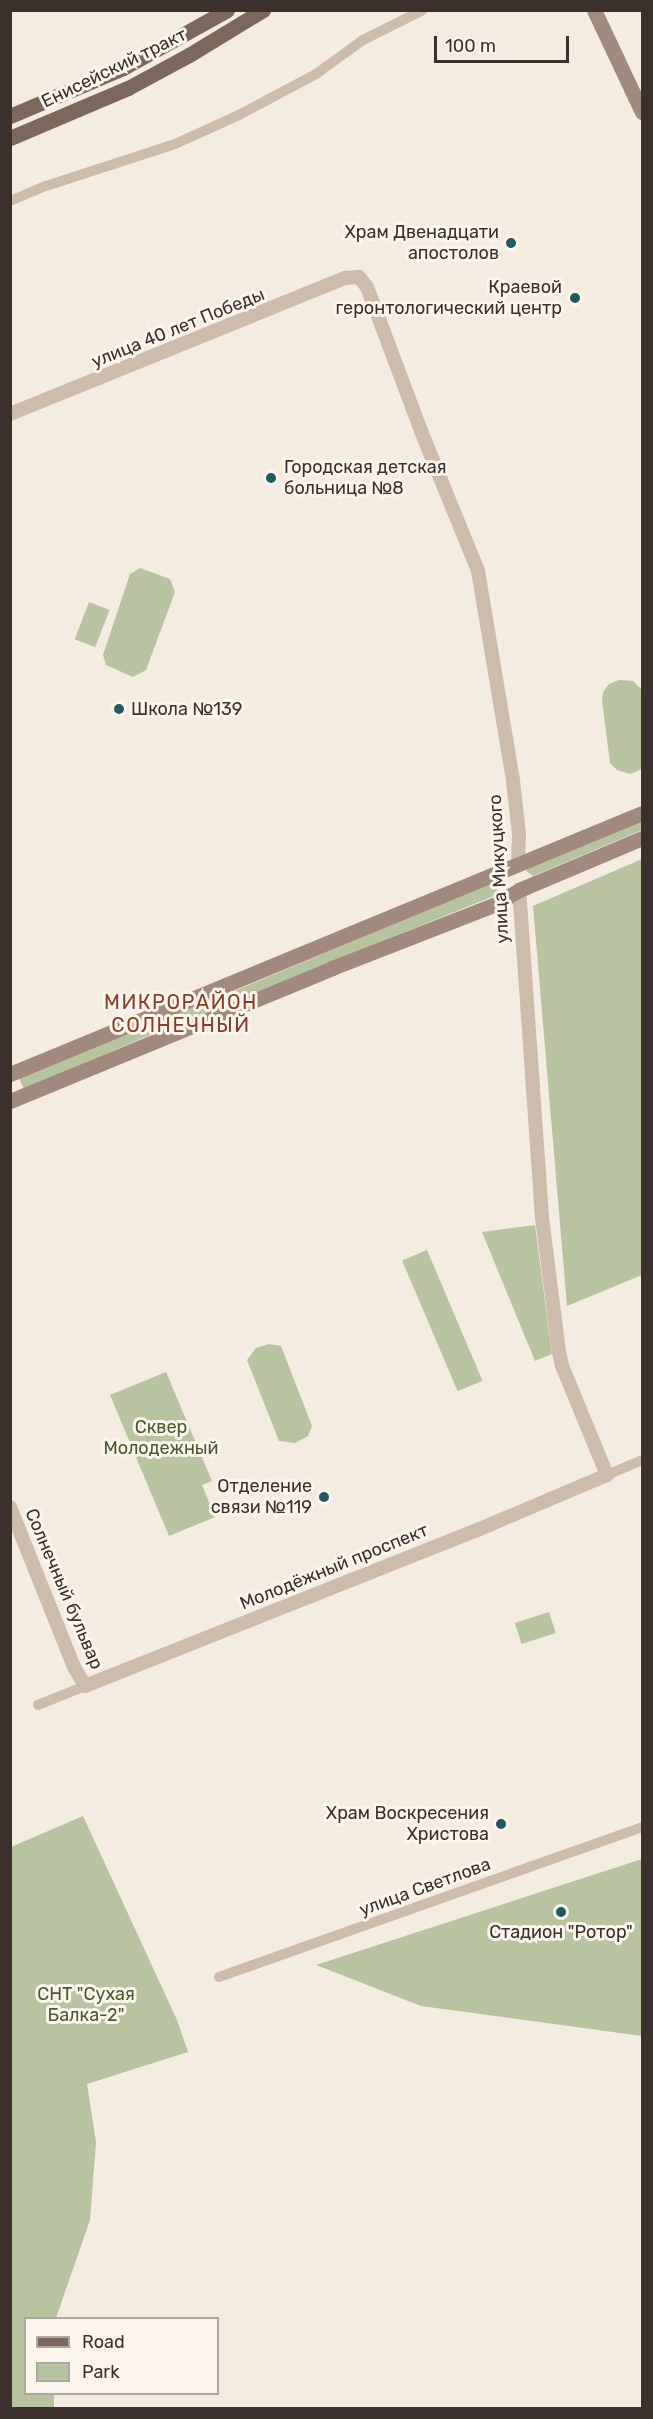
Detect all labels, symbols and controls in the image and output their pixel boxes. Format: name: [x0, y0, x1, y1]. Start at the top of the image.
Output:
street label: Енисейский тракт: [38, 24, 190, 112]
scale bar: [437, 24, 572, 62]
text: 100 m: [445, 35, 496, 57]
place label: Храм Двенадцати апостолов: [344, 222, 499, 264]
marker: Храм Двенадцати апостолов: [504, 236, 518, 250]
place label: Краевой геронтологический центр: [336, 277, 562, 320]
street label: улица 40 лет Победы: [88, 283, 268, 373]
marker: Краевой геронтологический центр: [566, 289, 584, 307]
place label: Городская детская больница №8: [284, 457, 447, 500]
marker: Городская детская больница №8: [262, 469, 280, 487]
place label: Школа №139: [131, 698, 242, 720]
marker: Школа №139: [112, 702, 126, 716]
street label: улица Микуцкого: [484, 794, 514, 944]
district label: МИКРОРАЙОН СОЛНЕЧНЫЙ: [104, 991, 258, 1038]
park label: Сквер Молодежный: [103, 1417, 219, 1460]
place label: Отделение связи №119: [211, 1476, 312, 1518]
marker: Отделение связи №119: [317, 1490, 331, 1504]
street label: Солнечный бульвар: [20, 1505, 108, 1673]
street label: Молодёжный проспект: [237, 1519, 431, 1615]
place label: Храм Воскресения Христова: [326, 1803, 489, 1846]
marker: Храм Воскресения Христова: [494, 1817, 508, 1831]
street label: улица Светлова: [356, 1853, 494, 1921]
marker: Стадион "Ротор": [554, 1905, 568, 1919]
place label: Стадион "Ротор": [489, 1921, 633, 1943]
park label: СНТ "Сухая Балка-2": [37, 1984, 135, 2026]
legend: [24, 2317, 219, 2395]
text: Road: [82, 2331, 125, 2353]
text: Park: [82, 2361, 119, 2383]

